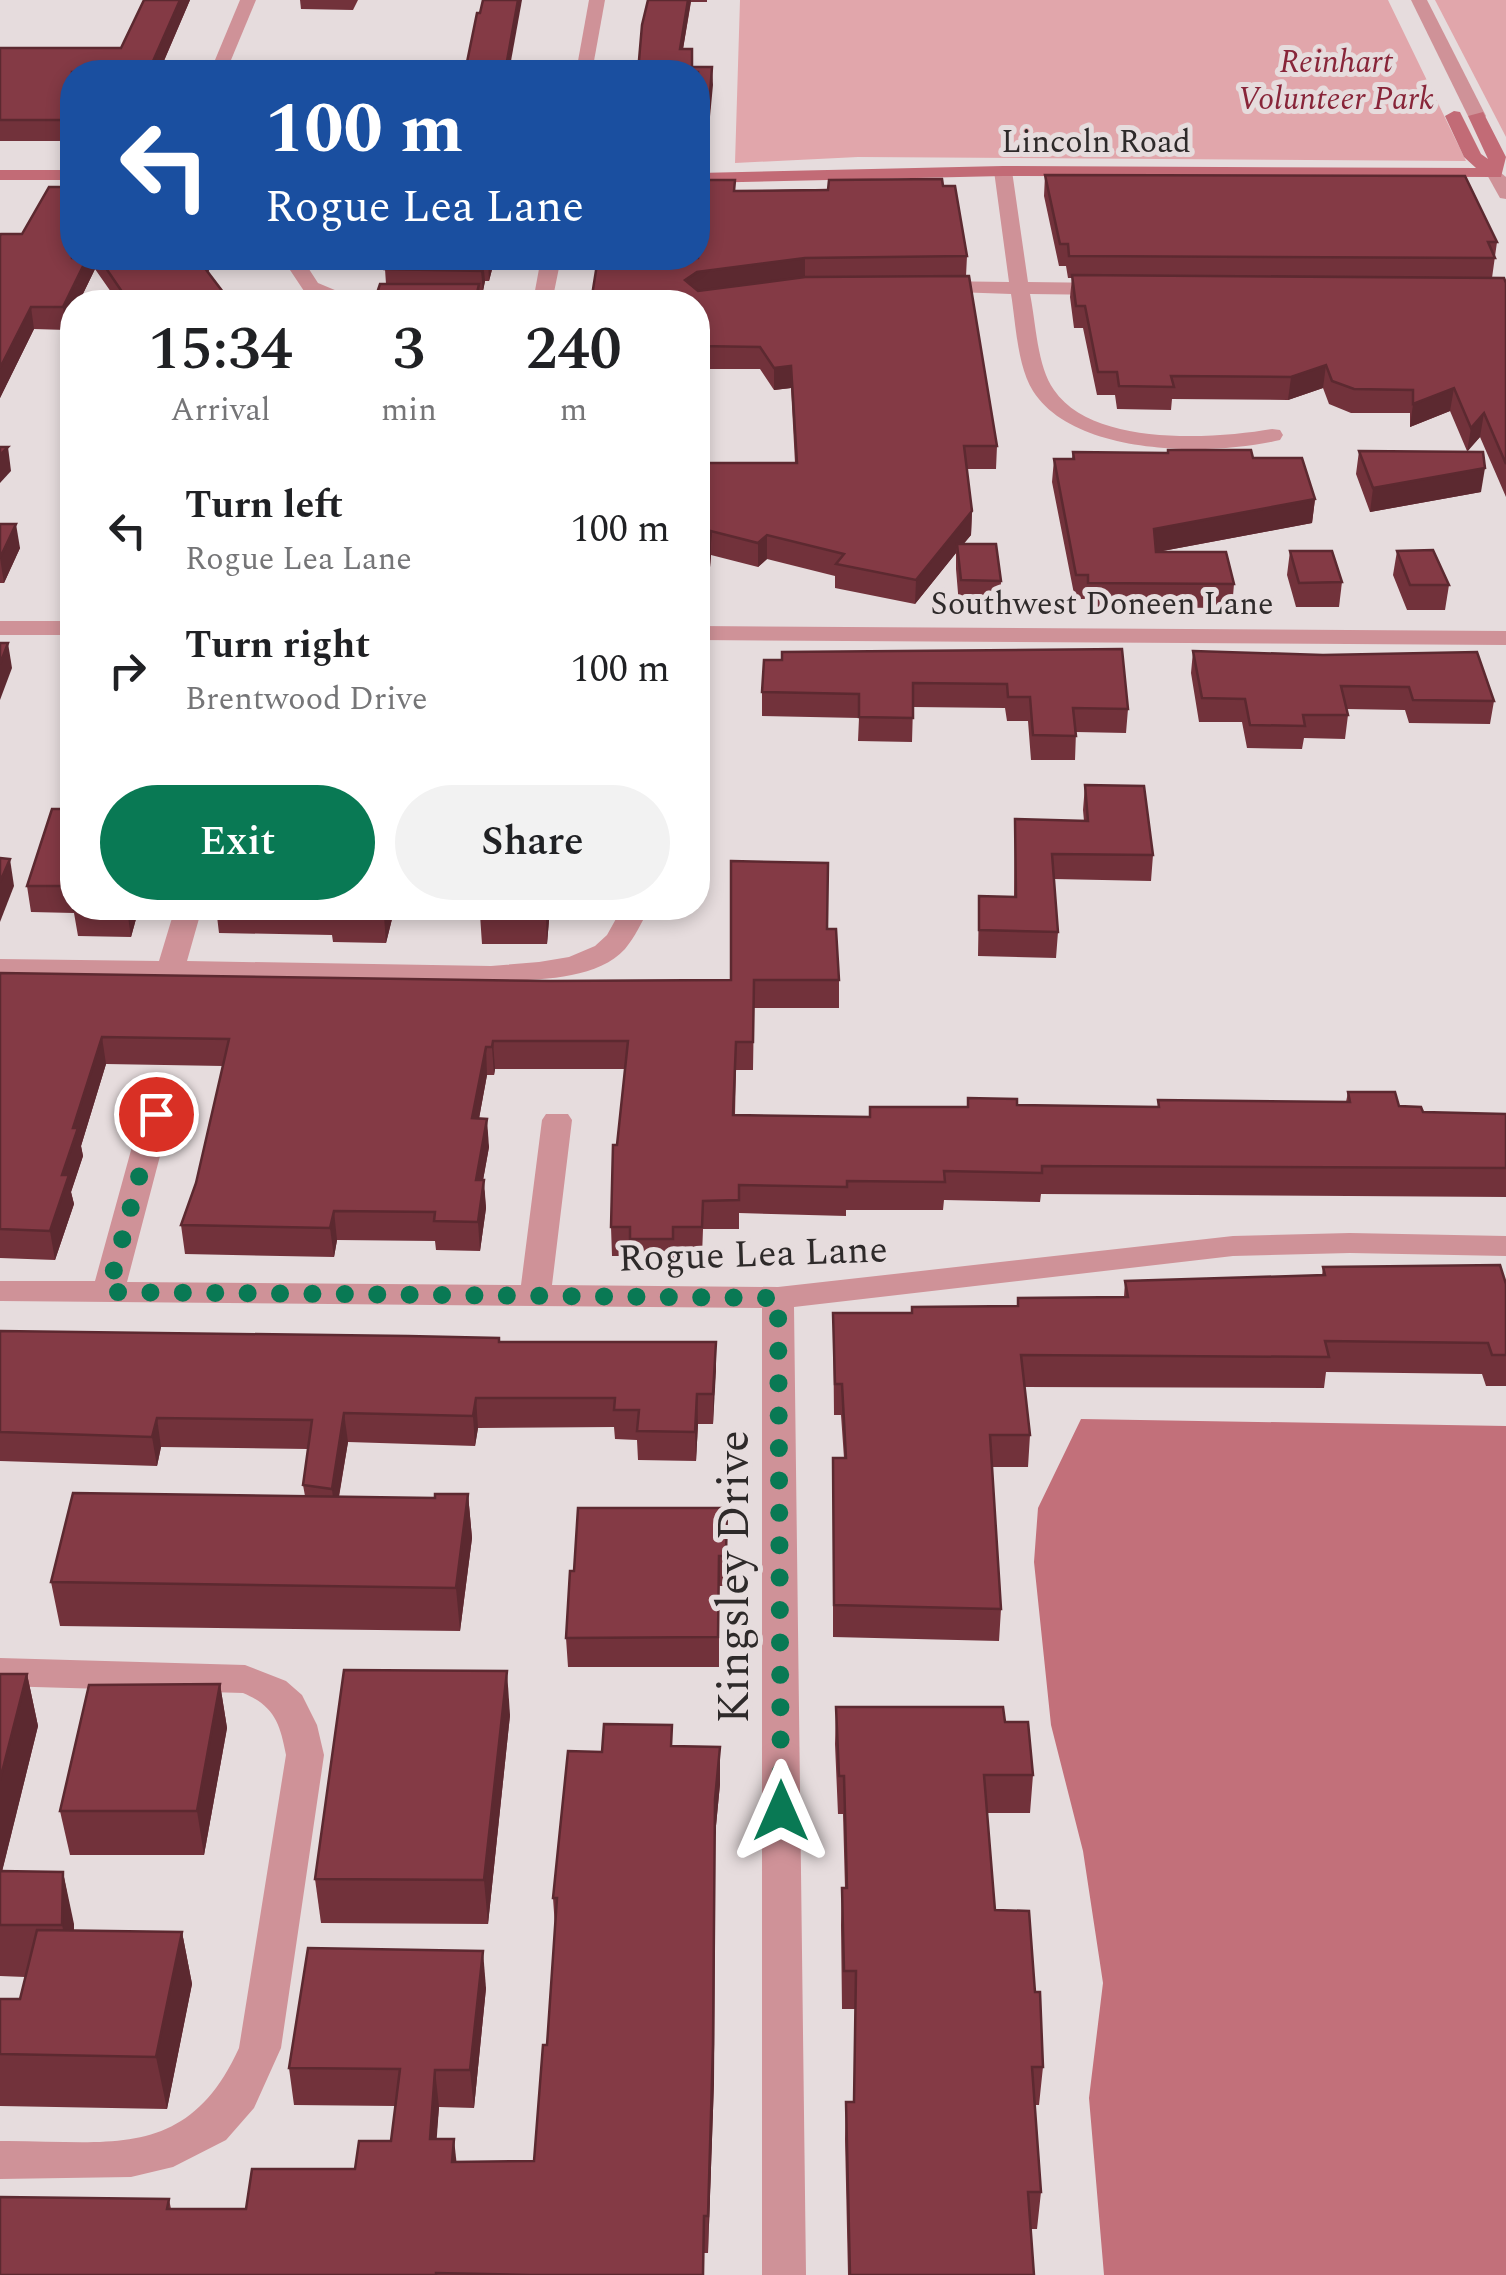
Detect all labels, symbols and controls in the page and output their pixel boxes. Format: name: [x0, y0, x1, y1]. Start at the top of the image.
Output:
park label: Reinhart Volunteer Park: [1238, 38, 1434, 124]
text: 100 m: [265, 77, 463, 183]
icon: left: [100, 100, 230, 230]
street label: Lincoln Road: [1001, 118, 1191, 167]
text: Rogue Lea Lane: [265, 173, 584, 242]
text: 15:34: [148, 304, 293, 396]
text: 3: [393, 304, 425, 396]
text: 240: [525, 304, 622, 396]
text: Arrival: [171, 386, 270, 435]
text: min: [381, 386, 437, 435]
text: m: [560, 386, 587, 435]
text: Turn left: [185, 477, 343, 535]
text: 100 m: [571, 501, 670, 559]
icon: left: [100, 503, 155, 558]
text: Rogue Lea Lane: [185, 535, 412, 584]
street label: Southwest Doneen Lane: [930, 580, 1274, 629]
text: Turn right: [185, 617, 370, 675]
text: 100 m: [571, 641, 670, 699]
icon: right: [100, 643, 155, 698]
text: Brentwood Drive: [185, 675, 427, 724]
button: Exit: [100, 785, 375, 900]
button: Share: [395, 785, 670, 900]
pin: [114, 1072, 199, 1157]
icon: arrive: [129, 1087, 184, 1142]
street label: Rogue Lea Lane: [617, 1221, 889, 1289]
street label: Kingsley Drive: [700, 1430, 769, 1724]
position arrow: [729, 1759, 833, 1863]

